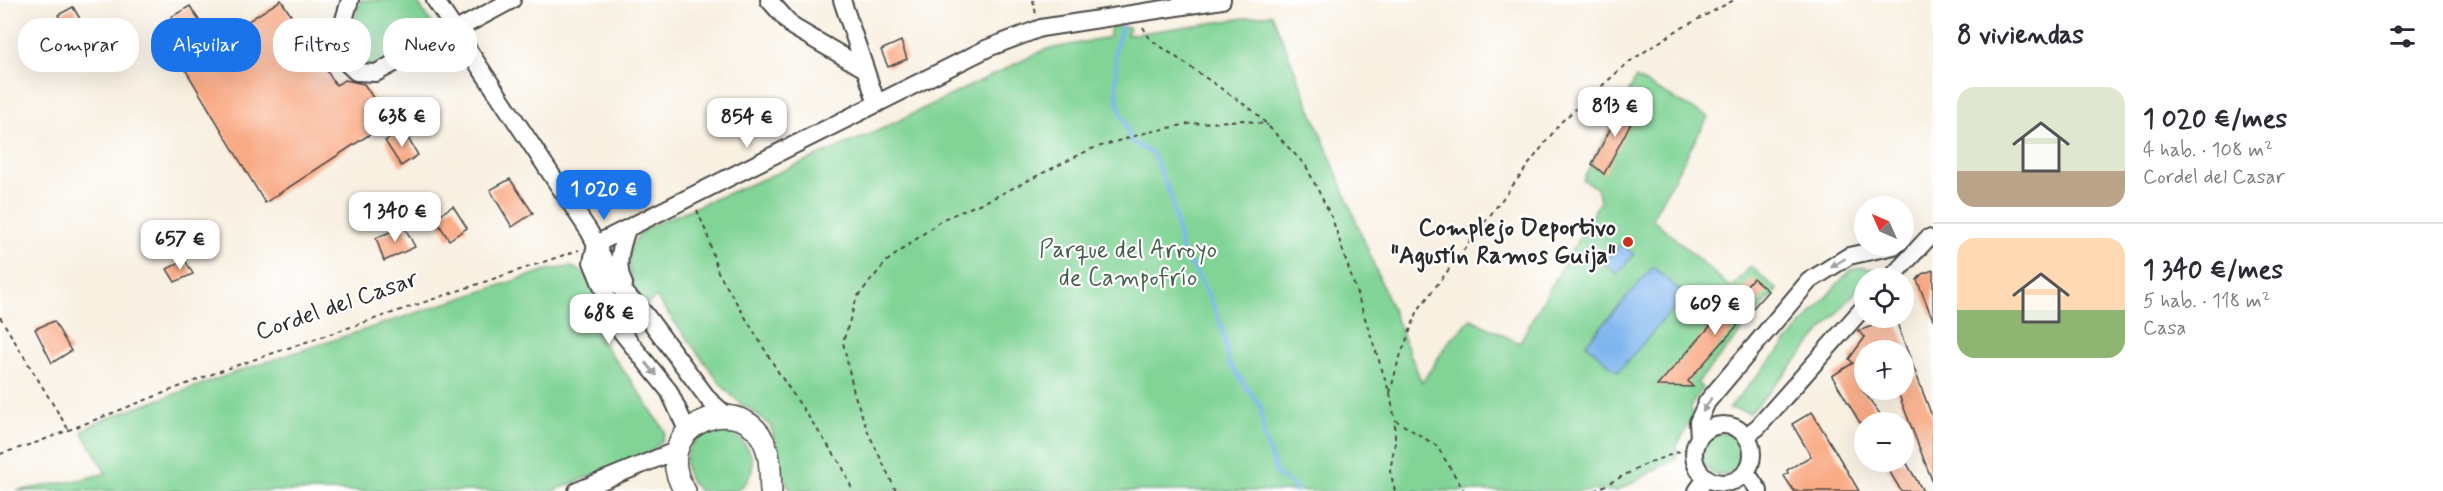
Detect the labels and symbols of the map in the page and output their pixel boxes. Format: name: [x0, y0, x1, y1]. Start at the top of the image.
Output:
pin: 813 €: [1573, 87, 1657, 138]
pin: 638 €: [360, 97, 444, 148]
pin: 854 €: [705, 98, 789, 149]
pin: 1 020 €: [549, 170, 659, 221]
pin: 1 340 €: [340, 192, 450, 243]
north arrow: [1854, 196, 1914, 256]
place label: Complejo Deportivo "Agustín Ramos Guija": [1391, 213, 1616, 273]
pin: 657 €: [138, 220, 222, 271]
park label: Parque del Arroyo de Campofrío: [1039, 235, 1217, 294]
marker: Complejo Deportivo "Agustín Ramos Guija": [1621, 235, 1635, 249]
one-way arrow: [1830, 257, 1846, 268]
street label: Cordel del Casar: [251, 263, 423, 348]
pin: 609 €: [1673, 285, 1757, 336]
pin: 688 €: [567, 294, 651, 345]
one-way arrow: [645, 361, 658, 377]
one-way arrow: [1702, 397, 1712, 414]

